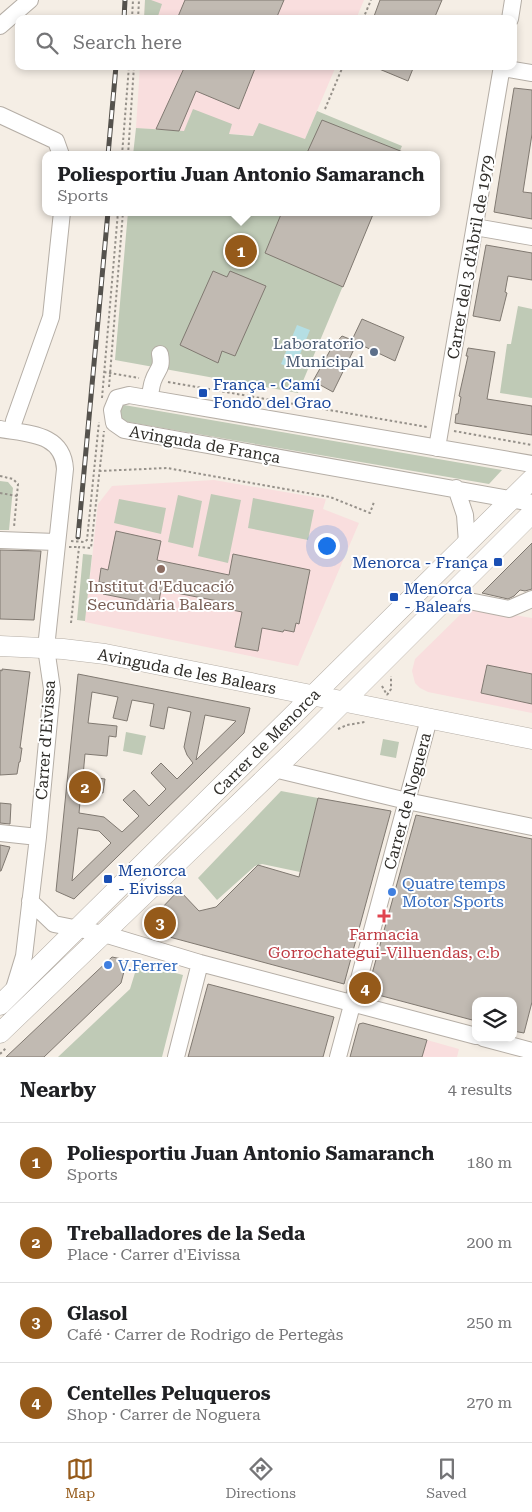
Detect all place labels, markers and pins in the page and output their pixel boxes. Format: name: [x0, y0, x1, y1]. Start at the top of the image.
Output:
pin: 1: [225, 232, 257, 270]
place label: Laboratorio Municipal: [273, 334, 364, 371]
marker: Laboratorio Municipal: [368, 346, 380, 358]
place label: França - Camí Fondo del Grao: [213, 375, 331, 412]
marker: França - Camí Fondo del Grao: [197, 387, 209, 399]
place label: Menorca - França: [352, 553, 488, 572]
marker: Menorca - França: [492, 556, 504, 568]
marker: Institut d'Educació Secundària Balears: [155, 563, 167, 575]
place label: Institut d'Educació Secundària Balears: [87, 577, 235, 614]
place label: Menorca - Balears: [404, 579, 472, 616]
marker: Menorca - Balears: [388, 591, 400, 603]
pin: 2: [69, 768, 101, 806]
place label: Menorca - Eivissa: [118, 861, 186, 898]
marker: Menorca - Eivissa: [102, 873, 114, 885]
place label: Quatre temps Motor Sports: [402, 874, 506, 911]
marker: Quatre temps Motor Sports: [386, 886, 398, 898]
pin: 3: [144, 904, 176, 942]
marker: Farmacia Gorrochategui-Villuendas, c.b: [378, 910, 390, 922]
place label: Farmacia Gorrochategui-Villuendas, c.b: [268, 925, 500, 962]
place label: V.Ferrer: [118, 956, 178, 975]
marker: V.Ferrer: [102, 959, 114, 971]
pin: 4: [349, 969, 381, 1007]

